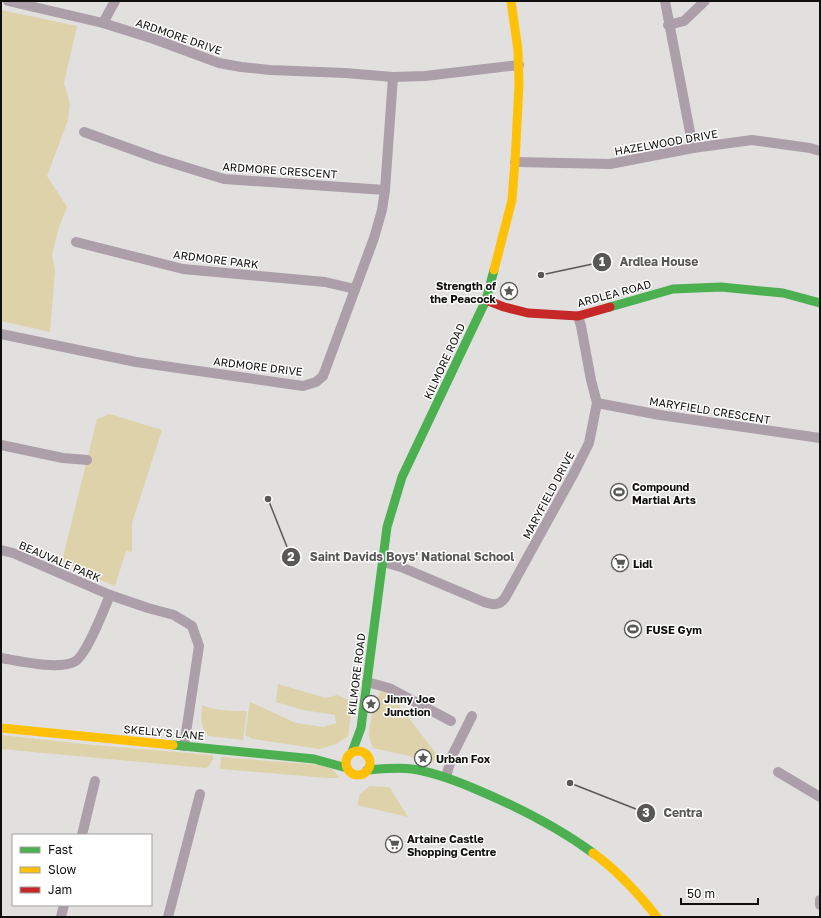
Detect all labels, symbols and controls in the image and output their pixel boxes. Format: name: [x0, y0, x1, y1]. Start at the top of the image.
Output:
street label: ARDMORE DRIVE: [134, 15, 224, 57]
street label: HAZELWOOD DRIVE: [613, 126, 719, 157]
street label: ARDMORE CRESCENT: [222, 159, 338, 181]
street label: ARDMORE PARK: [173, 247, 260, 271]
callout: Ardlea House: [592, 250, 707, 274]
text: 1: [599, 254, 605, 269]
text: Ardlea House: [620, 254, 698, 269]
street label: ARDLEA ROAD: [576, 277, 653, 309]
place label: Strength of the Peacock: [430, 279, 497, 305]
place icon: Strength of the Peacock: [499, 281, 519, 301]
street label: KILMORE ROAD: [421, 321, 467, 401]
street label: ARDMORE DRIVE: [213, 354, 304, 378]
street label: MARYFIELD CRESCENT: [648, 394, 772, 426]
street label: MARYFIELD DRIVE: [519, 449, 577, 541]
place label: Compound Martial Arts: [632, 480, 696, 506]
sports icon: Compound Martial Arts: [609, 482, 629, 502]
street label: BEAUVALE PARK: [17, 538, 103, 584]
callout: Saint Davids Boys' National School: [281, 545, 522, 569]
text: 2: [287, 549, 295, 564]
text: Saint Davids Boys' National School: [310, 549, 514, 564]
supermarket icon: Lidl: [610, 553, 630, 573]
place label: Lidl: [633, 557, 653, 570]
sports icon: FUSE Gym: [623, 619, 643, 639]
place label: FUSE Gym: [646, 623, 702, 636]
street label: KILMORE ROAD: [345, 632, 368, 716]
place label: Jinny Joe Junction: [384, 692, 436, 718]
place icon: Jinny Joe Junction: [361, 694, 381, 714]
street label: SKELLY'S LANE: [123, 722, 205, 742]
place icon: Urban Fox: [413, 748, 433, 768]
place label: Urban Fox: [436, 752, 491, 765]
callout: Centra: [636, 801, 711, 825]
text: 3: [642, 805, 650, 820]
text: Centra: [663, 805, 703, 820]
place label: Artaine Castle Shopping Centre: [407, 832, 497, 858]
legend: [12, 834, 152, 906]
supermarket icon: Artaine Castle Shopping Centre: [384, 834, 404, 854]
text: Fast: [48, 842, 73, 857]
text: Slow: [48, 862, 76, 877]
scale bar: [681, 880, 758, 906]
text: Jam: [48, 882, 72, 897]
text: 50 m: [687, 886, 715, 901]

